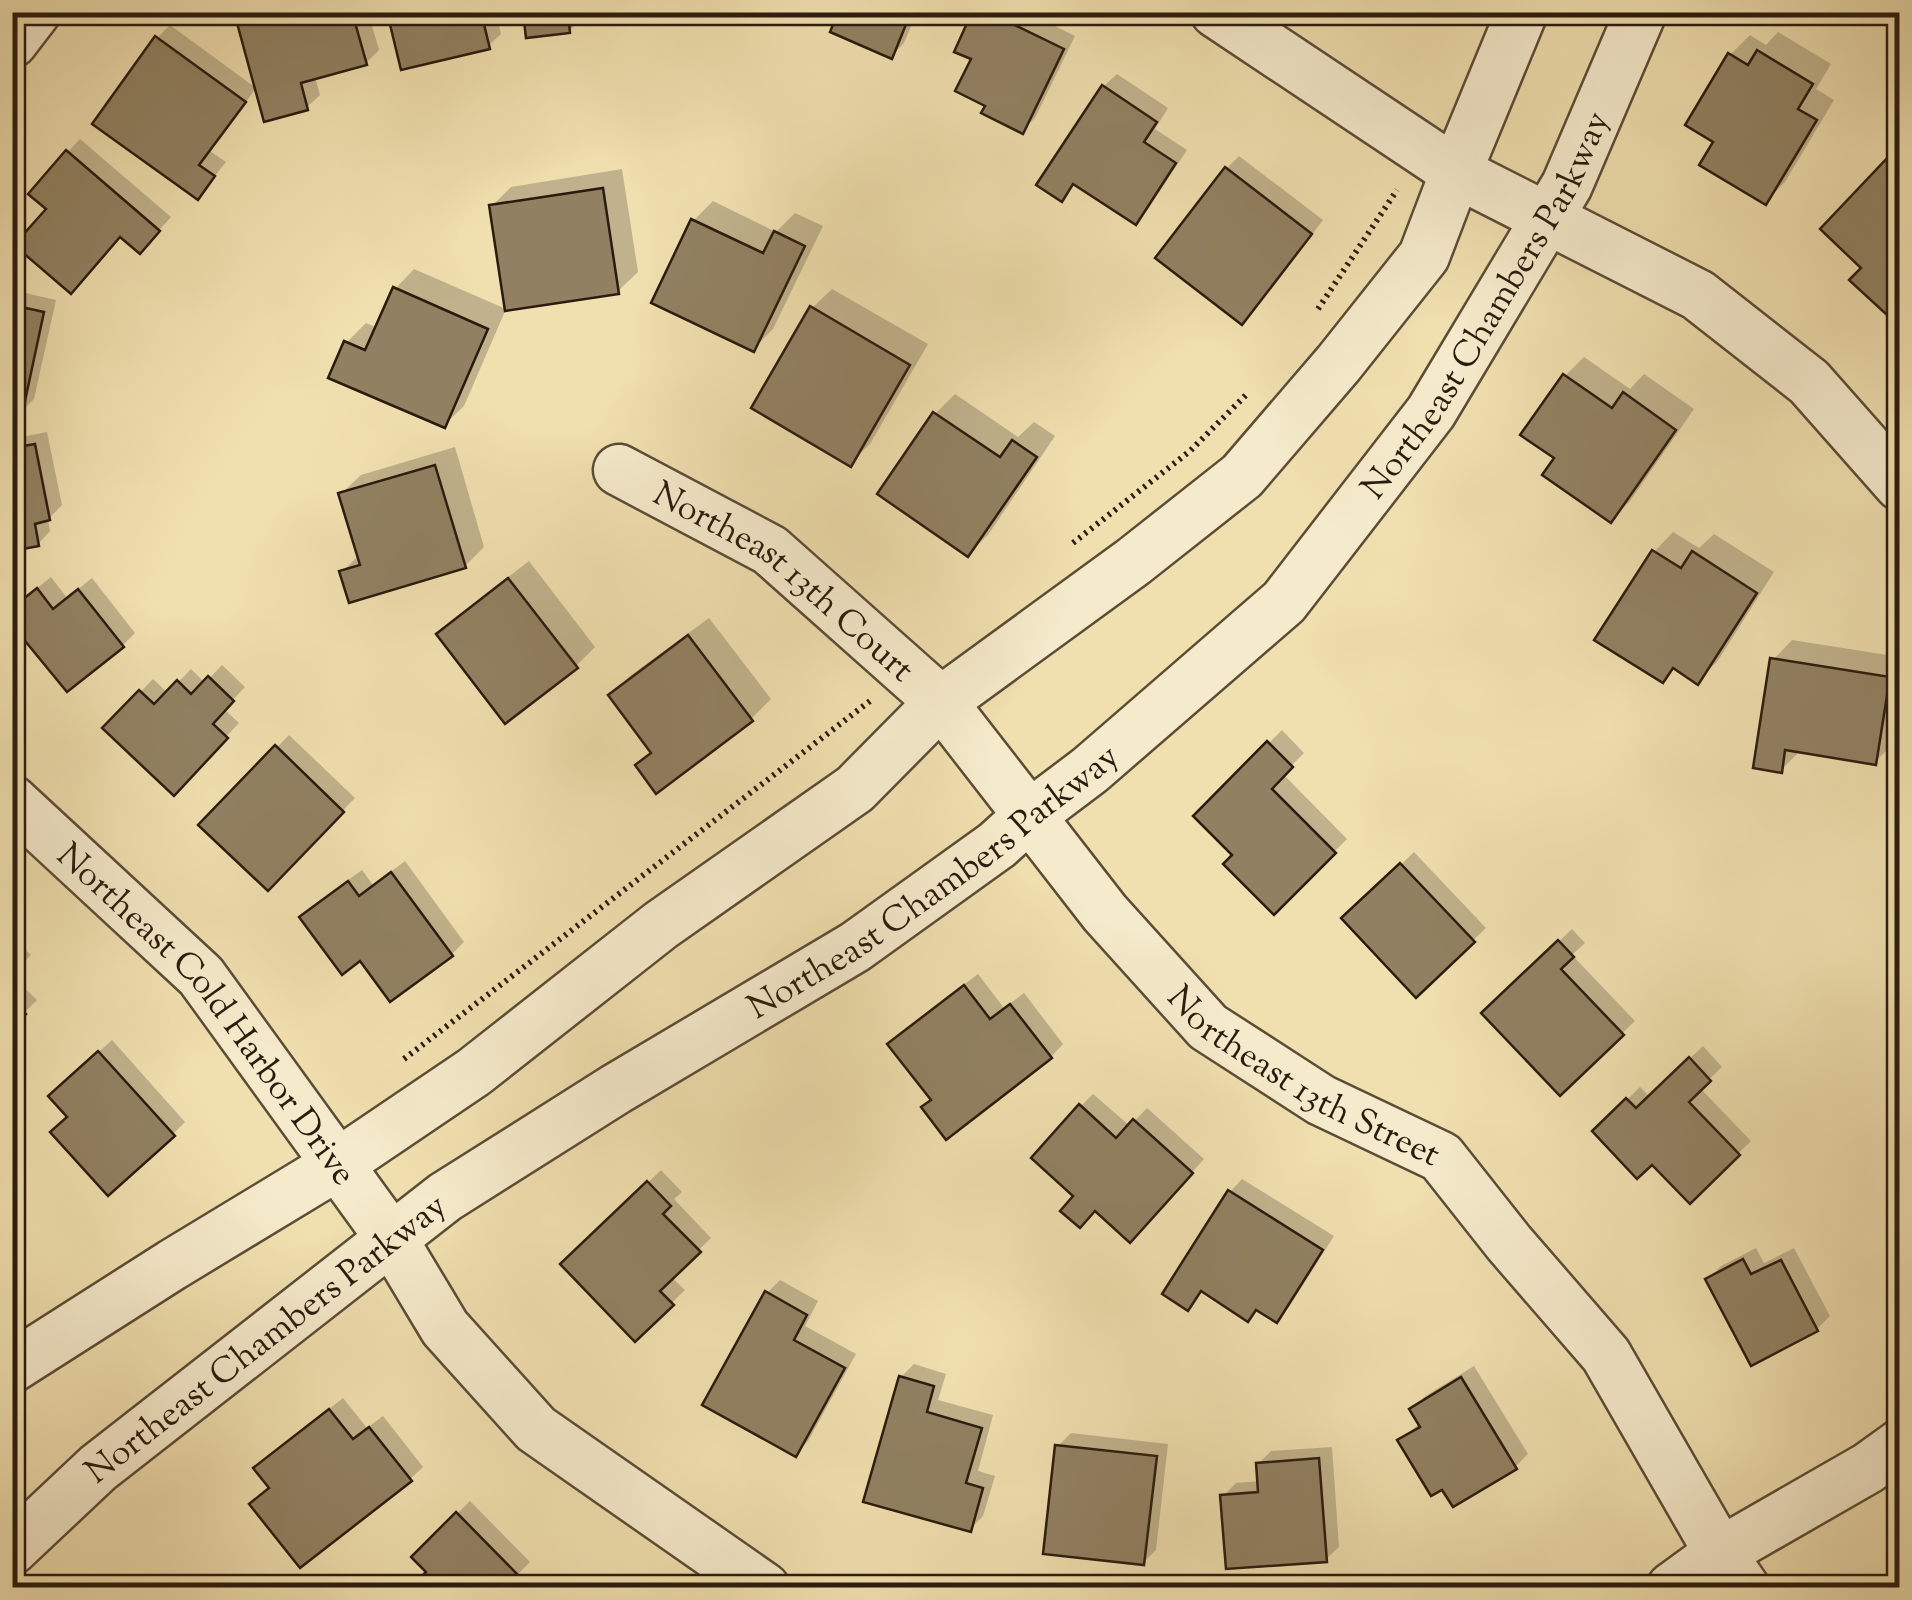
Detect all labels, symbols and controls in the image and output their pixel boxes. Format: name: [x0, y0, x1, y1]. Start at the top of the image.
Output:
street label: Northeast Chambers Parkway: [1350, 104, 1625, 511]
street label: Northeast 13th Court: [643, 470, 924, 696]
street label: Northeast Chambers Parkway: [739, 734, 1132, 1034]
street label: Northeast Cold Harbor Drive: [44, 832, 367, 1197]
street label: Northeast 13th Street: [1153, 976, 1448, 1182]
street label: Northeast Chambers Parkway: [75, 1183, 459, 1498]

